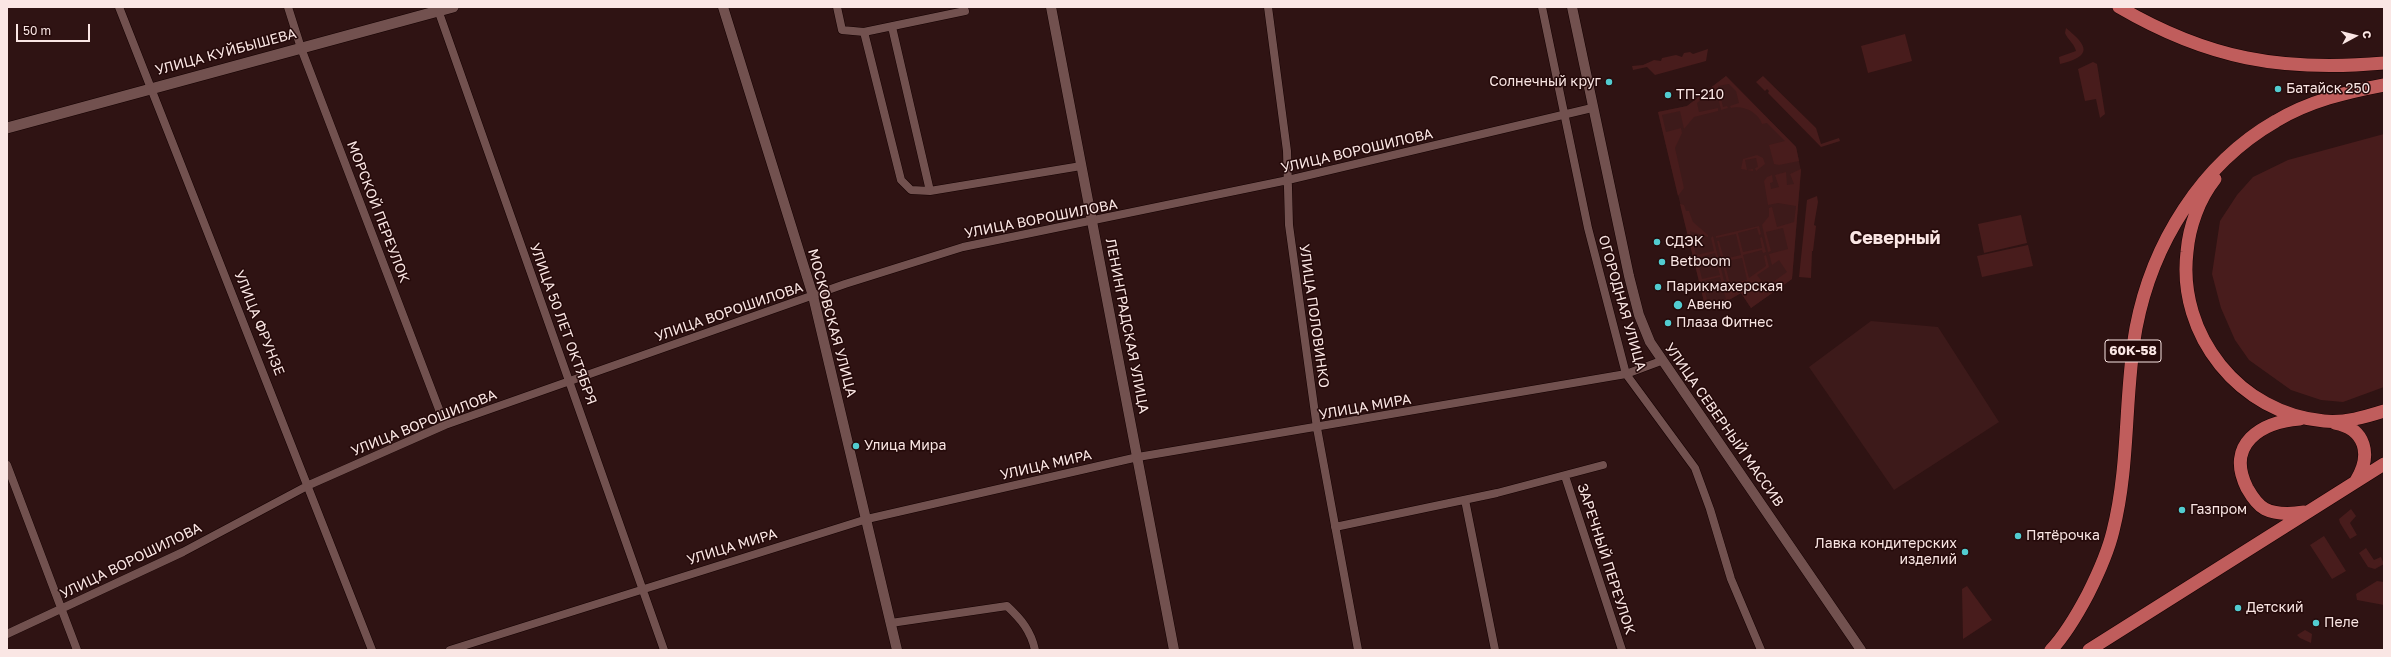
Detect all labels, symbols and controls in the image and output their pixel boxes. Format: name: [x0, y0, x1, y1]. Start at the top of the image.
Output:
scale bar: [18, 16, 92, 42]
north arrow: [2335, 16, 2375, 56]
text: 50 m: [23, 23, 51, 38]
street label: УЛИЦА КУЙБЫШЕВА: [154, 25, 298, 79]
text: С: [2360, 30, 2374, 39]
place label: Солнечный круг: [1489, 74, 1601, 90]
marker: Солнечный круг: [1604, 77, 1614, 87]
place label: Батайск 250: [2286, 81, 2370, 97]
marker: Батайск 250: [2273, 84, 2283, 94]
place label: ТП-210: [1676, 87, 1724, 103]
marker: ТП-210: [1663, 90, 1673, 100]
street label: УЛИЦА ВОРОШИЛОВА: [1279, 125, 1435, 177]
street label: МОРСКОЙ ПЕРЕУЛОК: [343, 139, 413, 285]
street label: УЛИЦА ВОРОШИЛОВА: [963, 196, 1119, 242]
district label: Северный: [1849, 227, 1941, 249]
street label: ОГОРОДНАЯ УЛИЦА: [1595, 233, 1649, 373]
place label: СДЭК: [1665, 234, 1703, 250]
street label: ЛЕНИНГРАДСКАЯ УЛИЦА: [1102, 237, 1152, 415]
marker: СДЭК: [1652, 237, 1662, 247]
street label: УЛИЦА 50 ЛЕТ ОКТЯБРЯ: [526, 241, 600, 407]
street label: УЛИЦА ПОЛОВИНКО: [1296, 243, 1332, 389]
street label: МОСКОВСКАЯ УЛИЦА: [804, 247, 860, 399]
place label: Betboom: [1670, 254, 1731, 270]
marker: Betboom: [1657, 257, 1667, 267]
street label: УЛИЦА ФРУНЗЕ: [230, 268, 288, 378]
street label: УЛИЦА ВОРОШИЛОВА: [653, 279, 805, 345]
place label: Парикмахерская: [1666, 279, 1783, 295]
marker: Парикмахерская: [1653, 282, 1663, 292]
place label: Авеню: [1687, 297, 1732, 313]
marker: Авеню: [1672, 299, 1684, 311]
place label: Плаза Фитнес: [1676, 315, 1773, 331]
marker: Плаза Фитнес: [1663, 318, 1673, 328]
street label: УЛИЦА СЕВЕРНЫЙ МАССИВ: [1661, 340, 1787, 510]
road number: 60К-58: [2105, 340, 2161, 362]
street label: УЛИЦА ВОРОШИЛОВА: [349, 386, 499, 460]
street label: УЛИЦА МИРА: [1318, 391, 1412, 423]
place label: Улица Мира: [864, 438, 946, 454]
marker: Улица Мира: [851, 441, 861, 451]
street label: УЛИЦА МИРА: [999, 446, 1093, 484]
street label: ЗАРЕЧНЫЙ ПЕРЕУЛОК: [1574, 481, 1638, 637]
place label: Газпром: [2190, 502, 2247, 518]
marker: Газпром: [2177, 505, 2187, 515]
street label: УЛИЦА ВОРОШИЛОВА: [57, 519, 205, 603]
street label: УЛИЦА МИРА: [685, 525, 779, 569]
place label: Пятёрочка: [2026, 528, 2100, 544]
marker: Пятёрочка: [2013, 531, 2023, 541]
place label: Лавка кондитерских изделий: [1815, 536, 1957, 568]
marker: Лавка кондитерских изделий: [1960, 547, 1970, 557]
place label: Детский: [2246, 600, 2304, 616]
marker: Детский: [2233, 603, 2243, 613]
place label: Пеле: [2324, 615, 2359, 631]
marker: Пеле: [2311, 618, 2321, 628]

